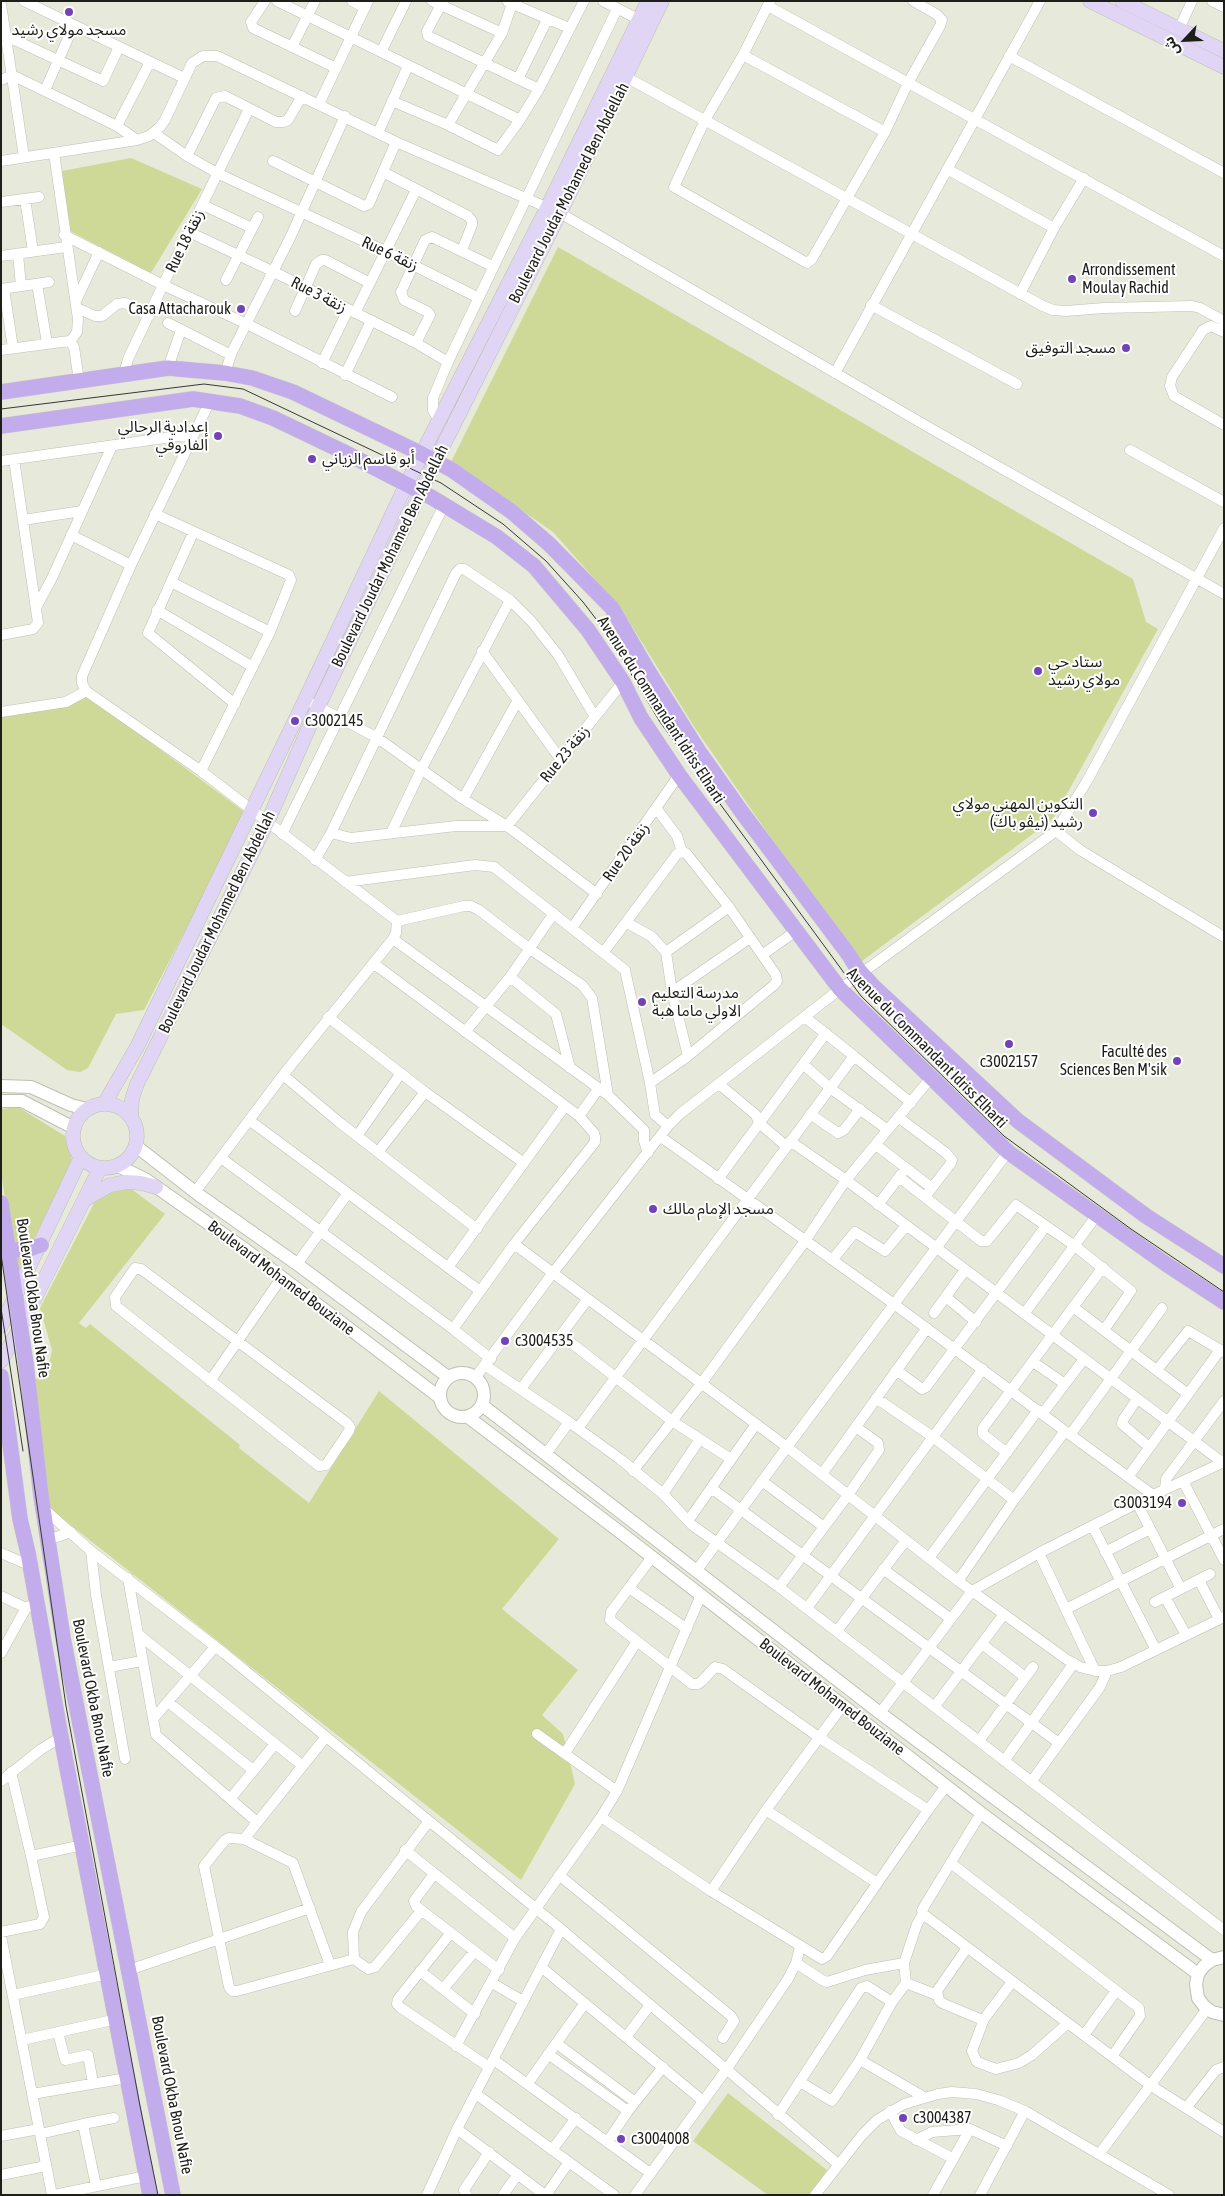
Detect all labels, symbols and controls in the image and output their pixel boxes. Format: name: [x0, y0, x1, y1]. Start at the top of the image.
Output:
marker: مسجد مولاي رشيد: [63, 6, 75, 18]
north arrow: [1160, 15, 1210, 65]
place label: مسجد مولاي رشيد: [12, 20, 126, 40]
text: ش: [1160, 34, 1183, 58]
street label: Boulevard Joudar Mohamed Ben Abdellah: [505, 79, 633, 307]
street label: Rue 18 زنقة: [162, 206, 208, 276]
street label: Rue 6 زنقة: [359, 233, 421, 275]
place label: Arrondissement Moulay Rachid: [1082, 260, 1176, 298]
street label: Rue 3 زنقة: [288, 273, 350, 317]
marker: Arrondissement Moulay Rachid: [1066, 273, 1078, 285]
place label: Casa Attacharouk: [128, 299, 231, 319]
marker: Casa Attacharouk: [235, 303, 247, 315]
place label: مسجد التوفيق: [1026, 338, 1116, 358]
marker: مسجد التوفيق: [1120, 342, 1132, 354]
place label: إعدادية الرحالي الفاروقي: [118, 417, 208, 455]
marker: إعدادية الرحالي الفاروقي: [212, 430, 224, 442]
street label: Boulevard Joudar Mohamed Ben Abdellah: [328, 442, 452, 670]
place label: أبو قاسم الزياني: [322, 449, 415, 469]
marker: أبو قاسم الزياني: [306, 453, 318, 465]
street label: Avenue du Commandant Idriss Elharti: [593, 613, 729, 807]
place label: ستاد حي مولاي رشيد: [1048, 652, 1120, 690]
marker: ستاد حي مولاي رشيد: [1032, 665, 1044, 677]
place label: c3002145: [305, 711, 364, 731]
marker: c3002145: [289, 715, 301, 727]
street label: Rue 23 زنقة: [536, 722, 594, 786]
place label: التكوين المهني مولاي رشيد (نيڤو باك): [953, 794, 1083, 832]
marker: التكوين المهني مولاي رشيد (نيڤو باك): [1087, 807, 1099, 819]
street label: Boulevard Joudar Mohamed Ben Abdellah: [155, 808, 279, 1036]
street label: Rue 20 زنقة: [599, 819, 653, 885]
street label: Avenue du Commandant Idriss Elharti: [843, 964, 1011, 1132]
place label: مدرسة التعليم الاولي ماما هبة: [652, 983, 741, 1021]
marker: مدرسة التعليم الاولي ماما هبة: [636, 996, 648, 1008]
marker: c3002157: [1003, 1038, 1015, 1050]
place label: Faculté des Sciences Ben M'sik: [1060, 1042, 1167, 1080]
place label: c3002157: [980, 1052, 1038, 1072]
marker: Faculté des Sciences Ben M'sik: [1171, 1055, 1183, 1067]
place label: مسجد الإمام مالك: [663, 1199, 774, 1219]
marker: مسجد الإمام مالك: [647, 1203, 659, 1215]
street label: Boulevard Mohamed Bouziane: [204, 1216, 358, 1340]
street label: Boulevard Okba Bnou Nafie: [12, 1217, 54, 1379]
place label: c3004535: [515, 1331, 574, 1351]
marker: c3004535: [499, 1335, 511, 1347]
place label: c3003194: [1113, 1493, 1172, 1513]
marker: c3003194: [1176, 1497, 1188, 1509]
street label: Boulevard Okba Bnou Nafie: [68, 1617, 118, 1779]
street label: Boulevard Mohamed Bouziane: [756, 1634, 908, 1760]
street label: Boulevard Okba Bnou Nafie: [147, 2014, 197, 2176]
place label: c3004387: [913, 2108, 972, 2128]
marker: c3004387: [897, 2112, 909, 2124]
place label: c3004008: [631, 2129, 690, 2149]
marker: c3004008: [615, 2133, 627, 2145]

